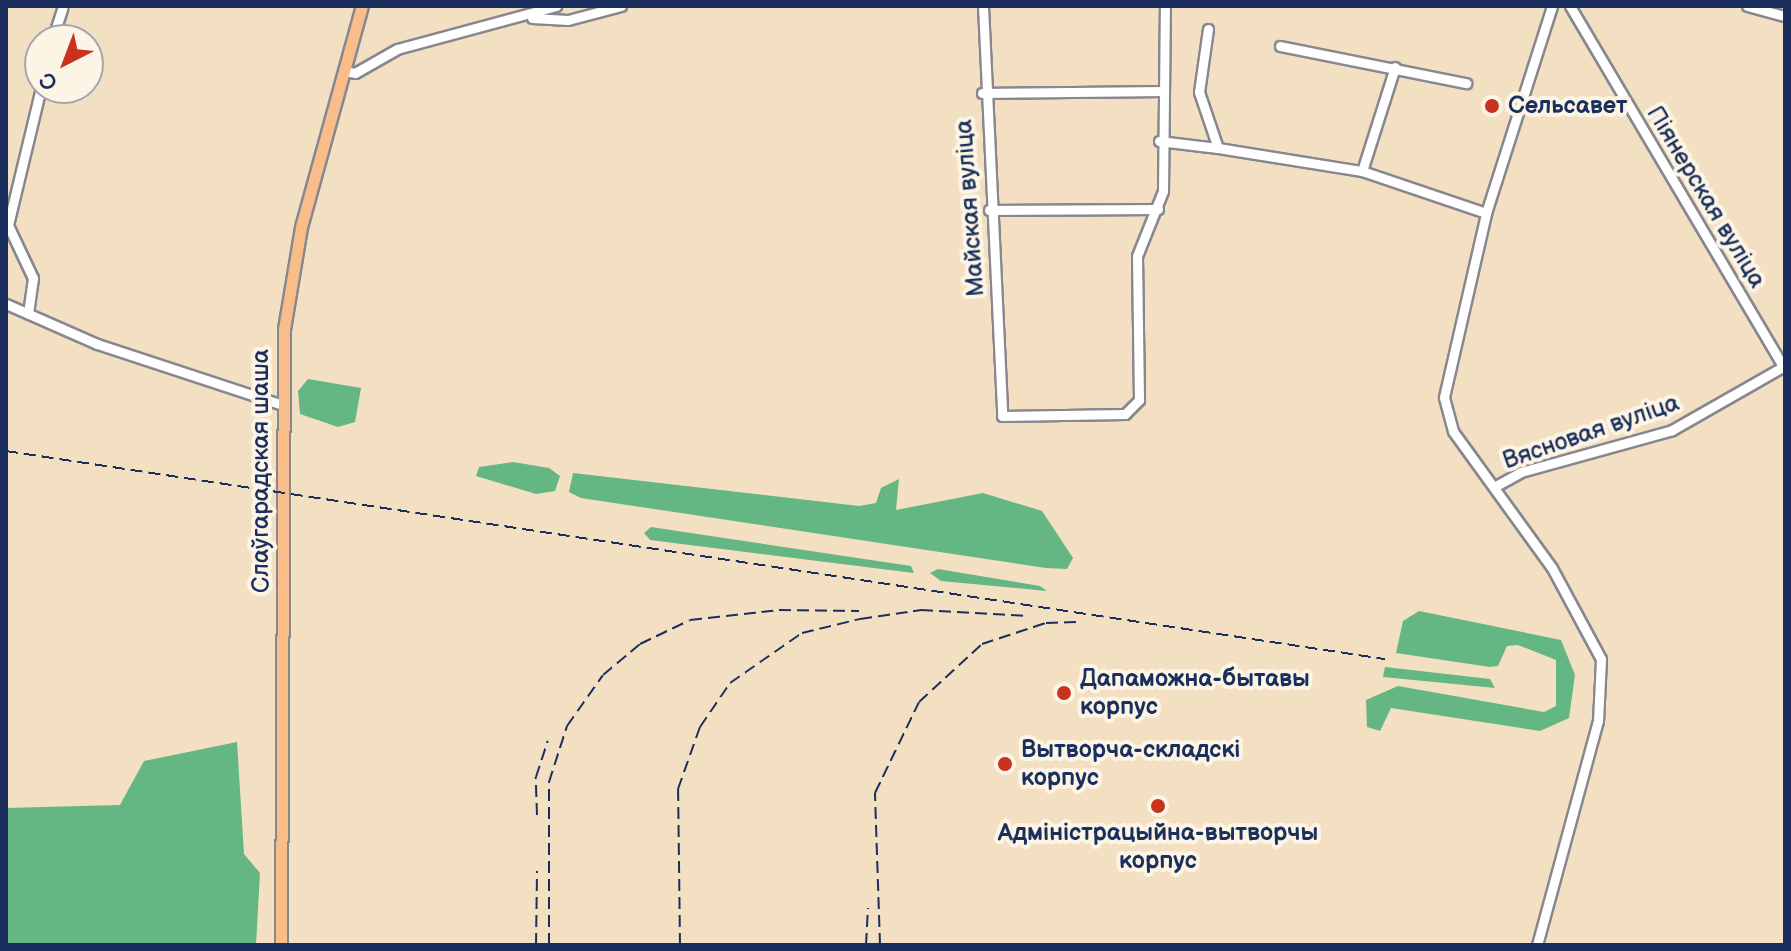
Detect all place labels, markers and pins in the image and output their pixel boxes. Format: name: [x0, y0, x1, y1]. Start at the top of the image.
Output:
place label: Сельсавет: [1508, 92, 1627, 120]
marker: Сельсавет: [1483, 97, 1501, 115]
place label: Дапаможна-бытавы корпус: [1080, 665, 1310, 721]
marker: Дапаможна-бытавы корпус: [1055, 684, 1073, 702]
place label: Вытворча-складскі корпус: [1021, 736, 1240, 792]
marker: Вытворча-складскі корпус: [996, 755, 1014, 773]
marker: Адміністрацыйна-вытворчы корпус: [1149, 797, 1167, 815]
place label: Адміністрацыйна-вытворчы корпус: [998, 819, 1318, 875]

